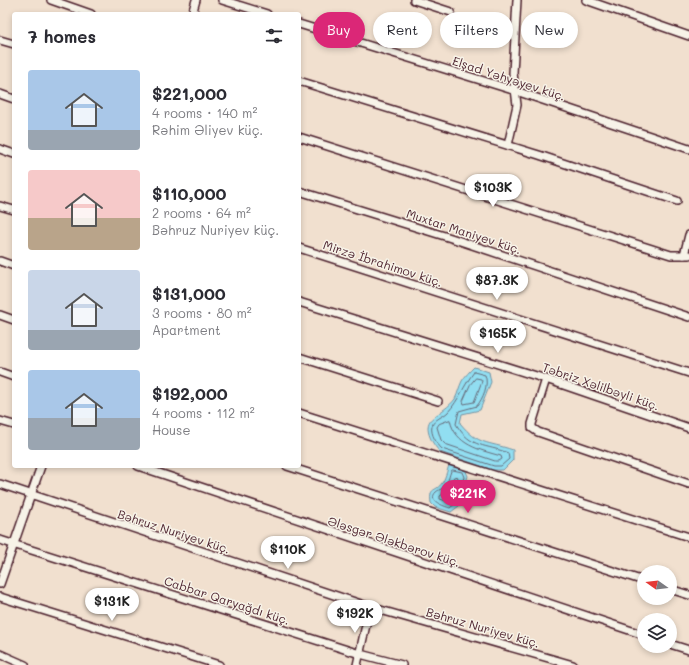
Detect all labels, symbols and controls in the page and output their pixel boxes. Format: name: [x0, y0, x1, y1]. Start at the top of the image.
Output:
chip: Buy: [313, 12, 365, 48]
chip: Rent: [373, 12, 432, 48]
chip: Filters: [440, 12, 513, 48]
chip: New: [521, 12, 578, 48]
text: 7 homes: [28, 25, 96, 47]
icon: filters: [263, 25, 285, 47]
street label: Elşad Yəhyəyev küç.: [450, 52, 568, 104]
text: $221,000: [152, 82, 227, 104]
icon: home: [60, 86, 108, 134]
text: 4 rooms · 140 m²: [152, 104, 257, 121]
text: Rəhim Əliyev küç.: [152, 121, 263, 138]
pin: $103K: [465, 174, 521, 208]
text: $103K: [474, 178, 512, 195]
text: $110,000: [152, 182, 227, 204]
icon: home: [60, 186, 108, 234]
text: 2 rooms · 64 m²: [152, 204, 251, 221]
street label: Muxtar Maniyev küç.: [405, 205, 523, 257]
text: Bəhruz Nuriyev küç.: [152, 221, 279, 238]
street label: Mirzə İbrahimov küç.: [321, 236, 445, 290]
pin: $87.3K: [464, 267, 530, 301]
text: $87.3K: [475, 271, 519, 288]
text: $131,000: [152, 282, 226, 304]
icon: home: [60, 286, 108, 334]
text: 3 rooms · 80 m²: [152, 304, 252, 321]
pin: $165K: [470, 320, 526, 354]
text: Apartment: [152, 321, 221, 338]
text: $165K: [479, 324, 517, 341]
street label: Təbriz Xəlilbəyli küç.: [540, 358, 662, 414]
text: $192,000: [152, 382, 228, 404]
icon: home: [60, 386, 108, 434]
text: 4 rooms · 112 m²: [152, 404, 255, 421]
text: House: [152, 421, 190, 438]
pin: $221K: [440, 480, 496, 514]
text: $221K: [450, 484, 486, 501]
street label: Bəhruz Nuriyev küç.: [116, 505, 232, 557]
street label: Ələsgər Ələkbərov küç.: [326, 512, 462, 570]
pin: $110K: [260, 536, 316, 570]
text: $110K: [270, 540, 306, 557]
north arrow: [637, 565, 677, 605]
map controls: [637, 565, 677, 653]
street label: Cabbar Qaryağdı küç.: [162, 572, 292, 628]
pin: $131K: [84, 588, 140, 622]
text: $131K: [94, 592, 130, 609]
pin: $192K: [327, 600, 383, 634]
street label: Bəhruz Nuriyev küç.: [424, 603, 542, 651]
text: $192K: [336, 604, 374, 621]
button: layers: [637, 613, 677, 653]

